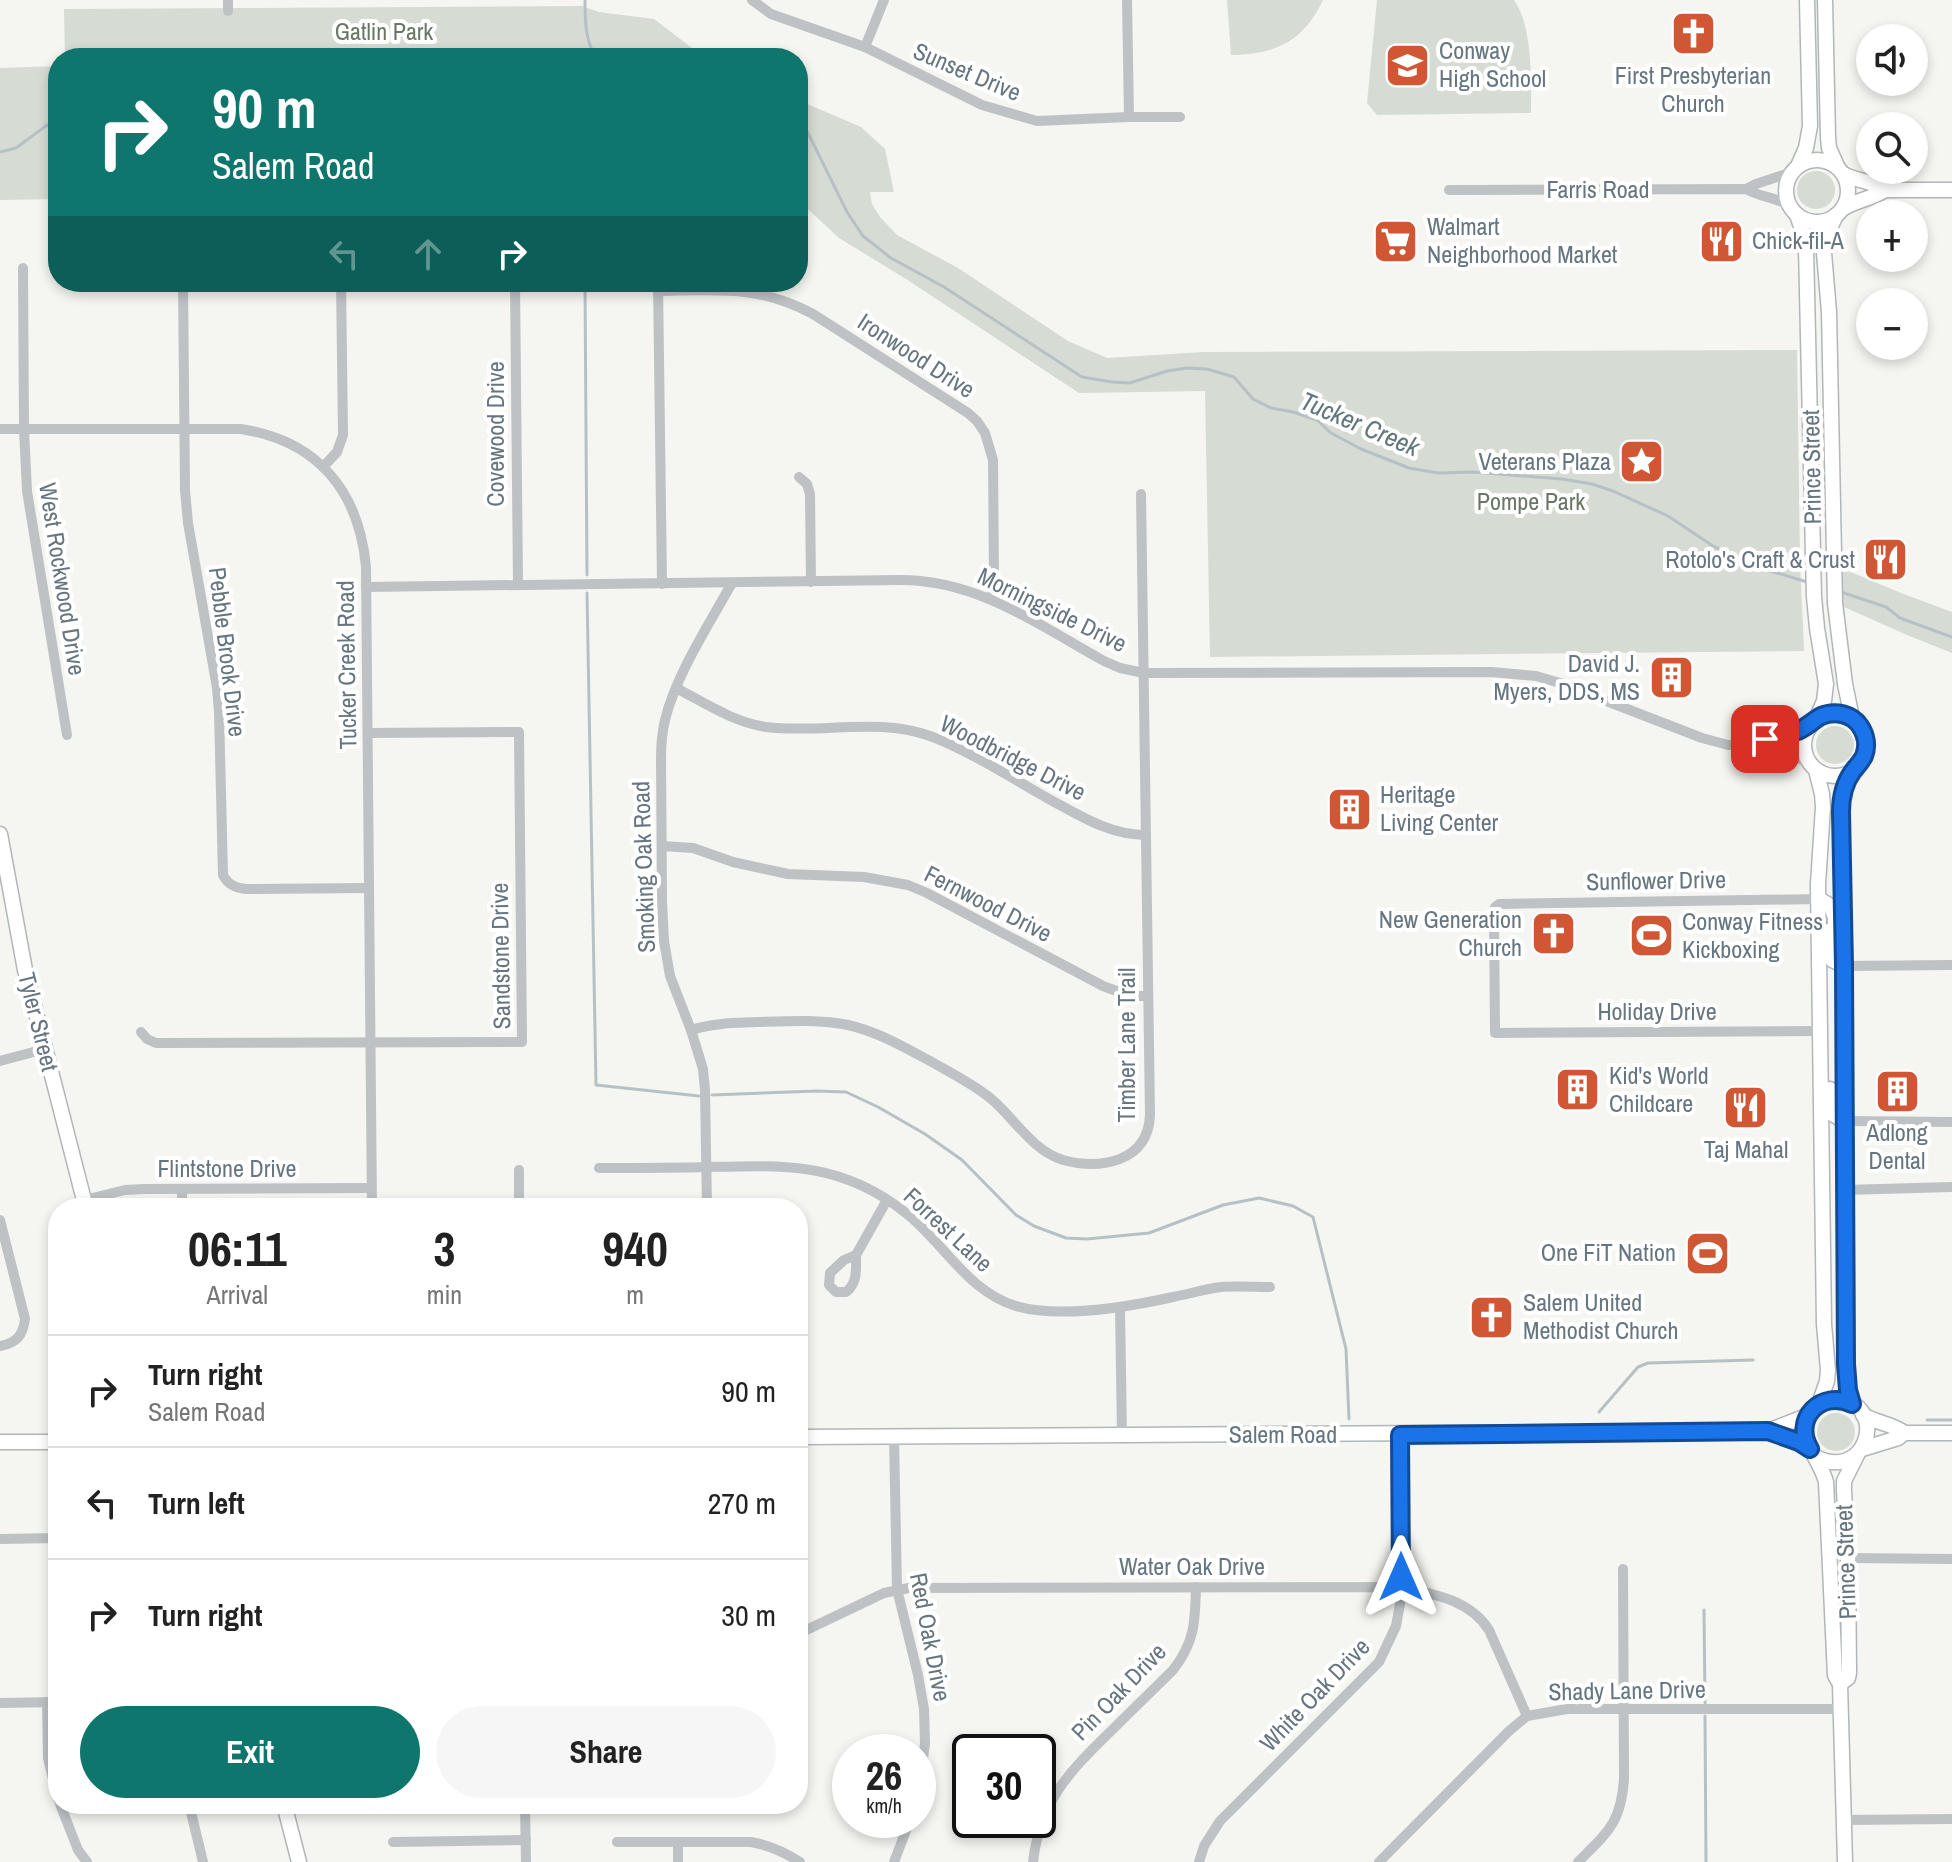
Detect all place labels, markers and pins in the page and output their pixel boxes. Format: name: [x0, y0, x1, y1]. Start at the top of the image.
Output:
church icon: First Presbyterian Church: [1669, 10, 1717, 58]
place label: Conway High School: [1439, 34, 1546, 94]
school or university icon: Conway High School: [1384, 41, 1432, 89]
place label: First Presbyterian Church: [1615, 59, 1771, 119]
place label: Walmart Neighborhood Market: [1427, 210, 1618, 270]
supermarket icon: Walmart Neighborhood Market: [1372, 217, 1420, 265]
restaurant icon: Chick-fil-A: [1697, 217, 1745, 265]
place label: Chick-fil-A: [1752, 224, 1845, 256]
place icon: Veterans Plaza: [1618, 438, 1666, 486]
place label: Veterans Plaza: [1479, 445, 1611, 477]
restaurant icon: Rotolo's Craft & Crust: [1862, 536, 1910, 584]
place label: Rotolo's Craft & Crust: [1665, 543, 1856, 575]
place label: David J. Myers, DDS, MS: [1493, 647, 1640, 707]
building icon: David J. Myers, DDS, MS: [1647, 654, 1695, 702]
pin: [1731, 705, 1799, 773]
place label: Heritage Living Center: [1380, 778, 1499, 838]
building icon: Heritage Living Center: [1325, 785, 1373, 833]
place label: New Generation Church: [1379, 903, 1522, 963]
place label: Conway Fitness Kickboxing: [1682, 905, 1823, 965]
church icon: New Generation Church: [1529, 910, 1577, 958]
sports icon: Conway Fitness Kickboxing: [1627, 912, 1675, 960]
place label: Kid's World Childcare: [1609, 1059, 1709, 1119]
building icon: Kid's World Childcare: [1554, 1066, 1602, 1114]
building icon: Adlong Dental: [1873, 1067, 1921, 1115]
restaurant icon: Taj Mahal: [1722, 1084, 1770, 1132]
place label: Adlong Dental: [1865, 1116, 1928, 1176]
place label: Taj Mahal: [1704, 1133, 1788, 1165]
sports icon: One FiT Nation: [1683, 1229, 1731, 1277]
place label: One FiT Nation: [1541, 1236, 1676, 1268]
place label: Salem United Methodist Church: [1523, 1286, 1678, 1346]
church icon: Salem United Methodist Church: [1468, 1293, 1516, 1341]

